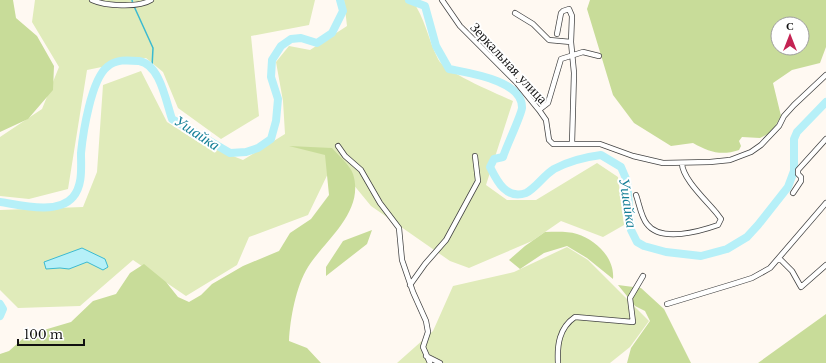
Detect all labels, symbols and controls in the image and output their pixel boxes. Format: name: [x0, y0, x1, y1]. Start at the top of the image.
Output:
north arrow: [770, 16, 810, 56]
street label: Зеркальная улица: [467, 18, 552, 108]
text: С: [786, 19, 794, 33]
water label: Ушайка: [171, 111, 224, 154]
water label: Ушайка: [615, 177, 642, 229]
scale bar: [18, 321, 84, 347]
text: 100 m: [24, 327, 63, 342]

